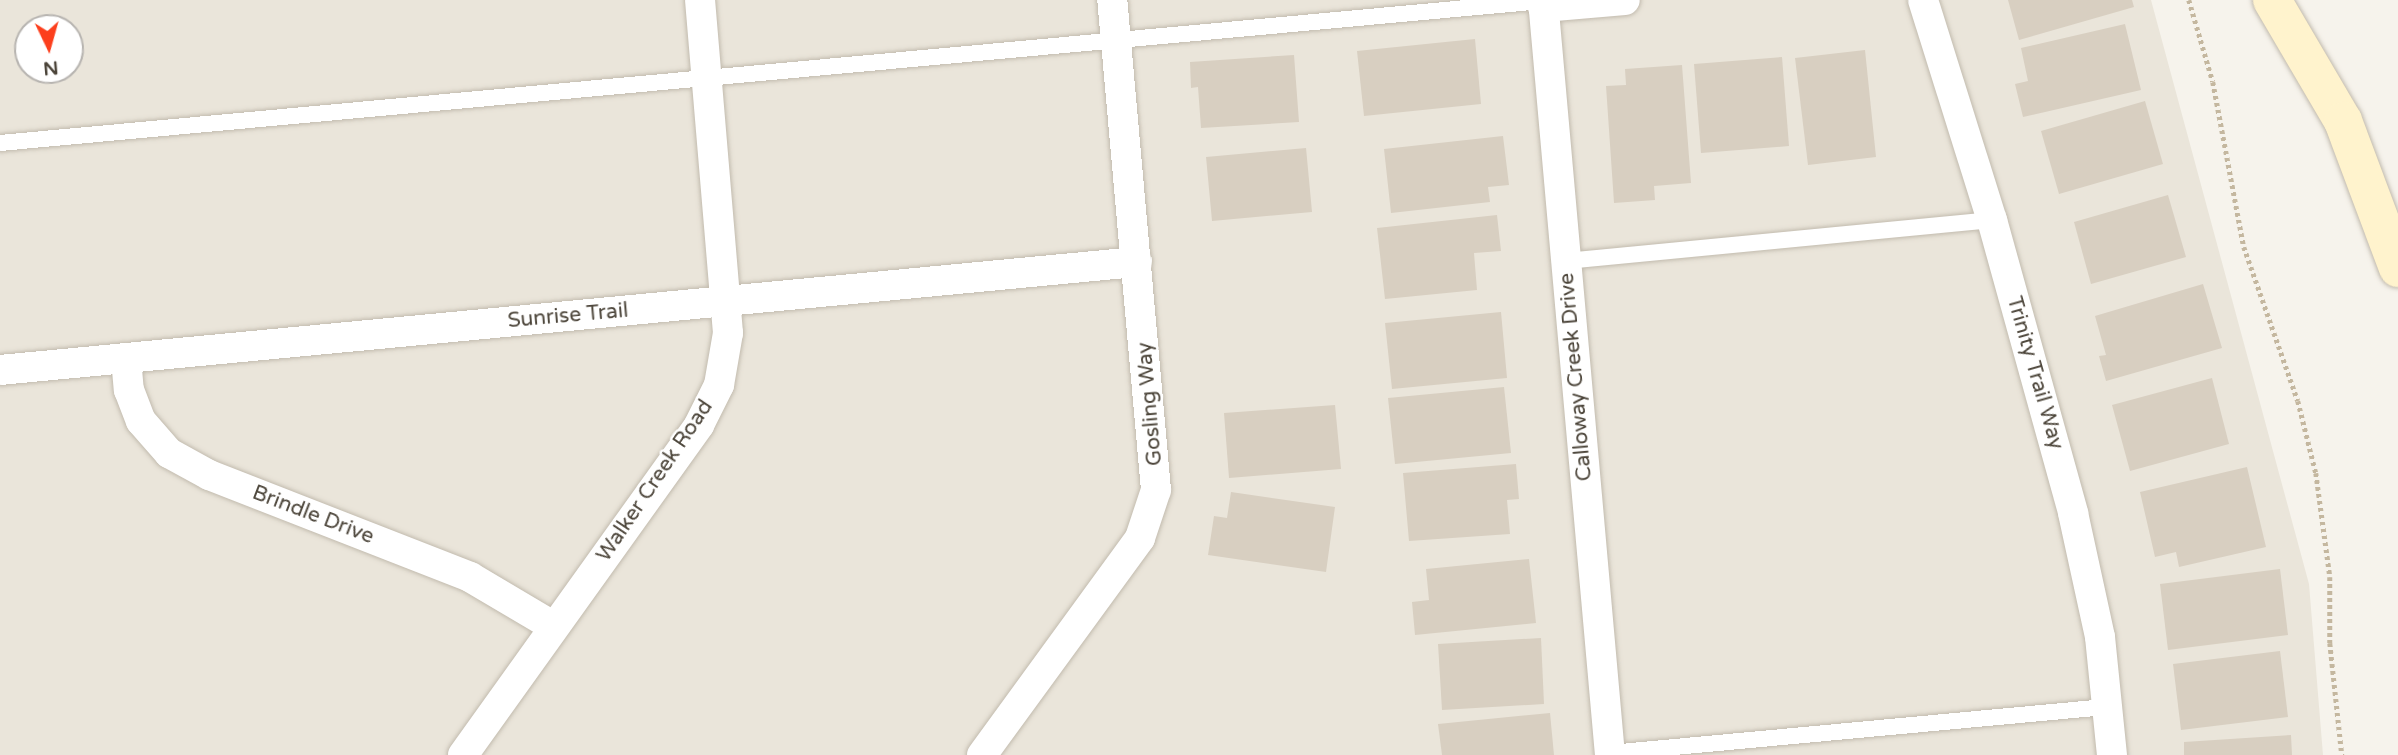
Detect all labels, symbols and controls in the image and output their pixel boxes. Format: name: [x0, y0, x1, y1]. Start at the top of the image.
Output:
north arrow: [14, 14, 84, 84]
text: N: [42, 56, 59, 80]
street label: Calloway Creek Drive: [1554, 272, 1598, 482]
street label: Trinity Trail Way: [2001, 294, 2069, 452]
street label: Sunrise Trail: [507, 298, 629, 334]
street label: Gosling Way: [1132, 341, 1168, 467]
street label: Walker Creek Road: [592, 395, 718, 567]
street label: Brindle Drive: [249, 480, 377, 550]

